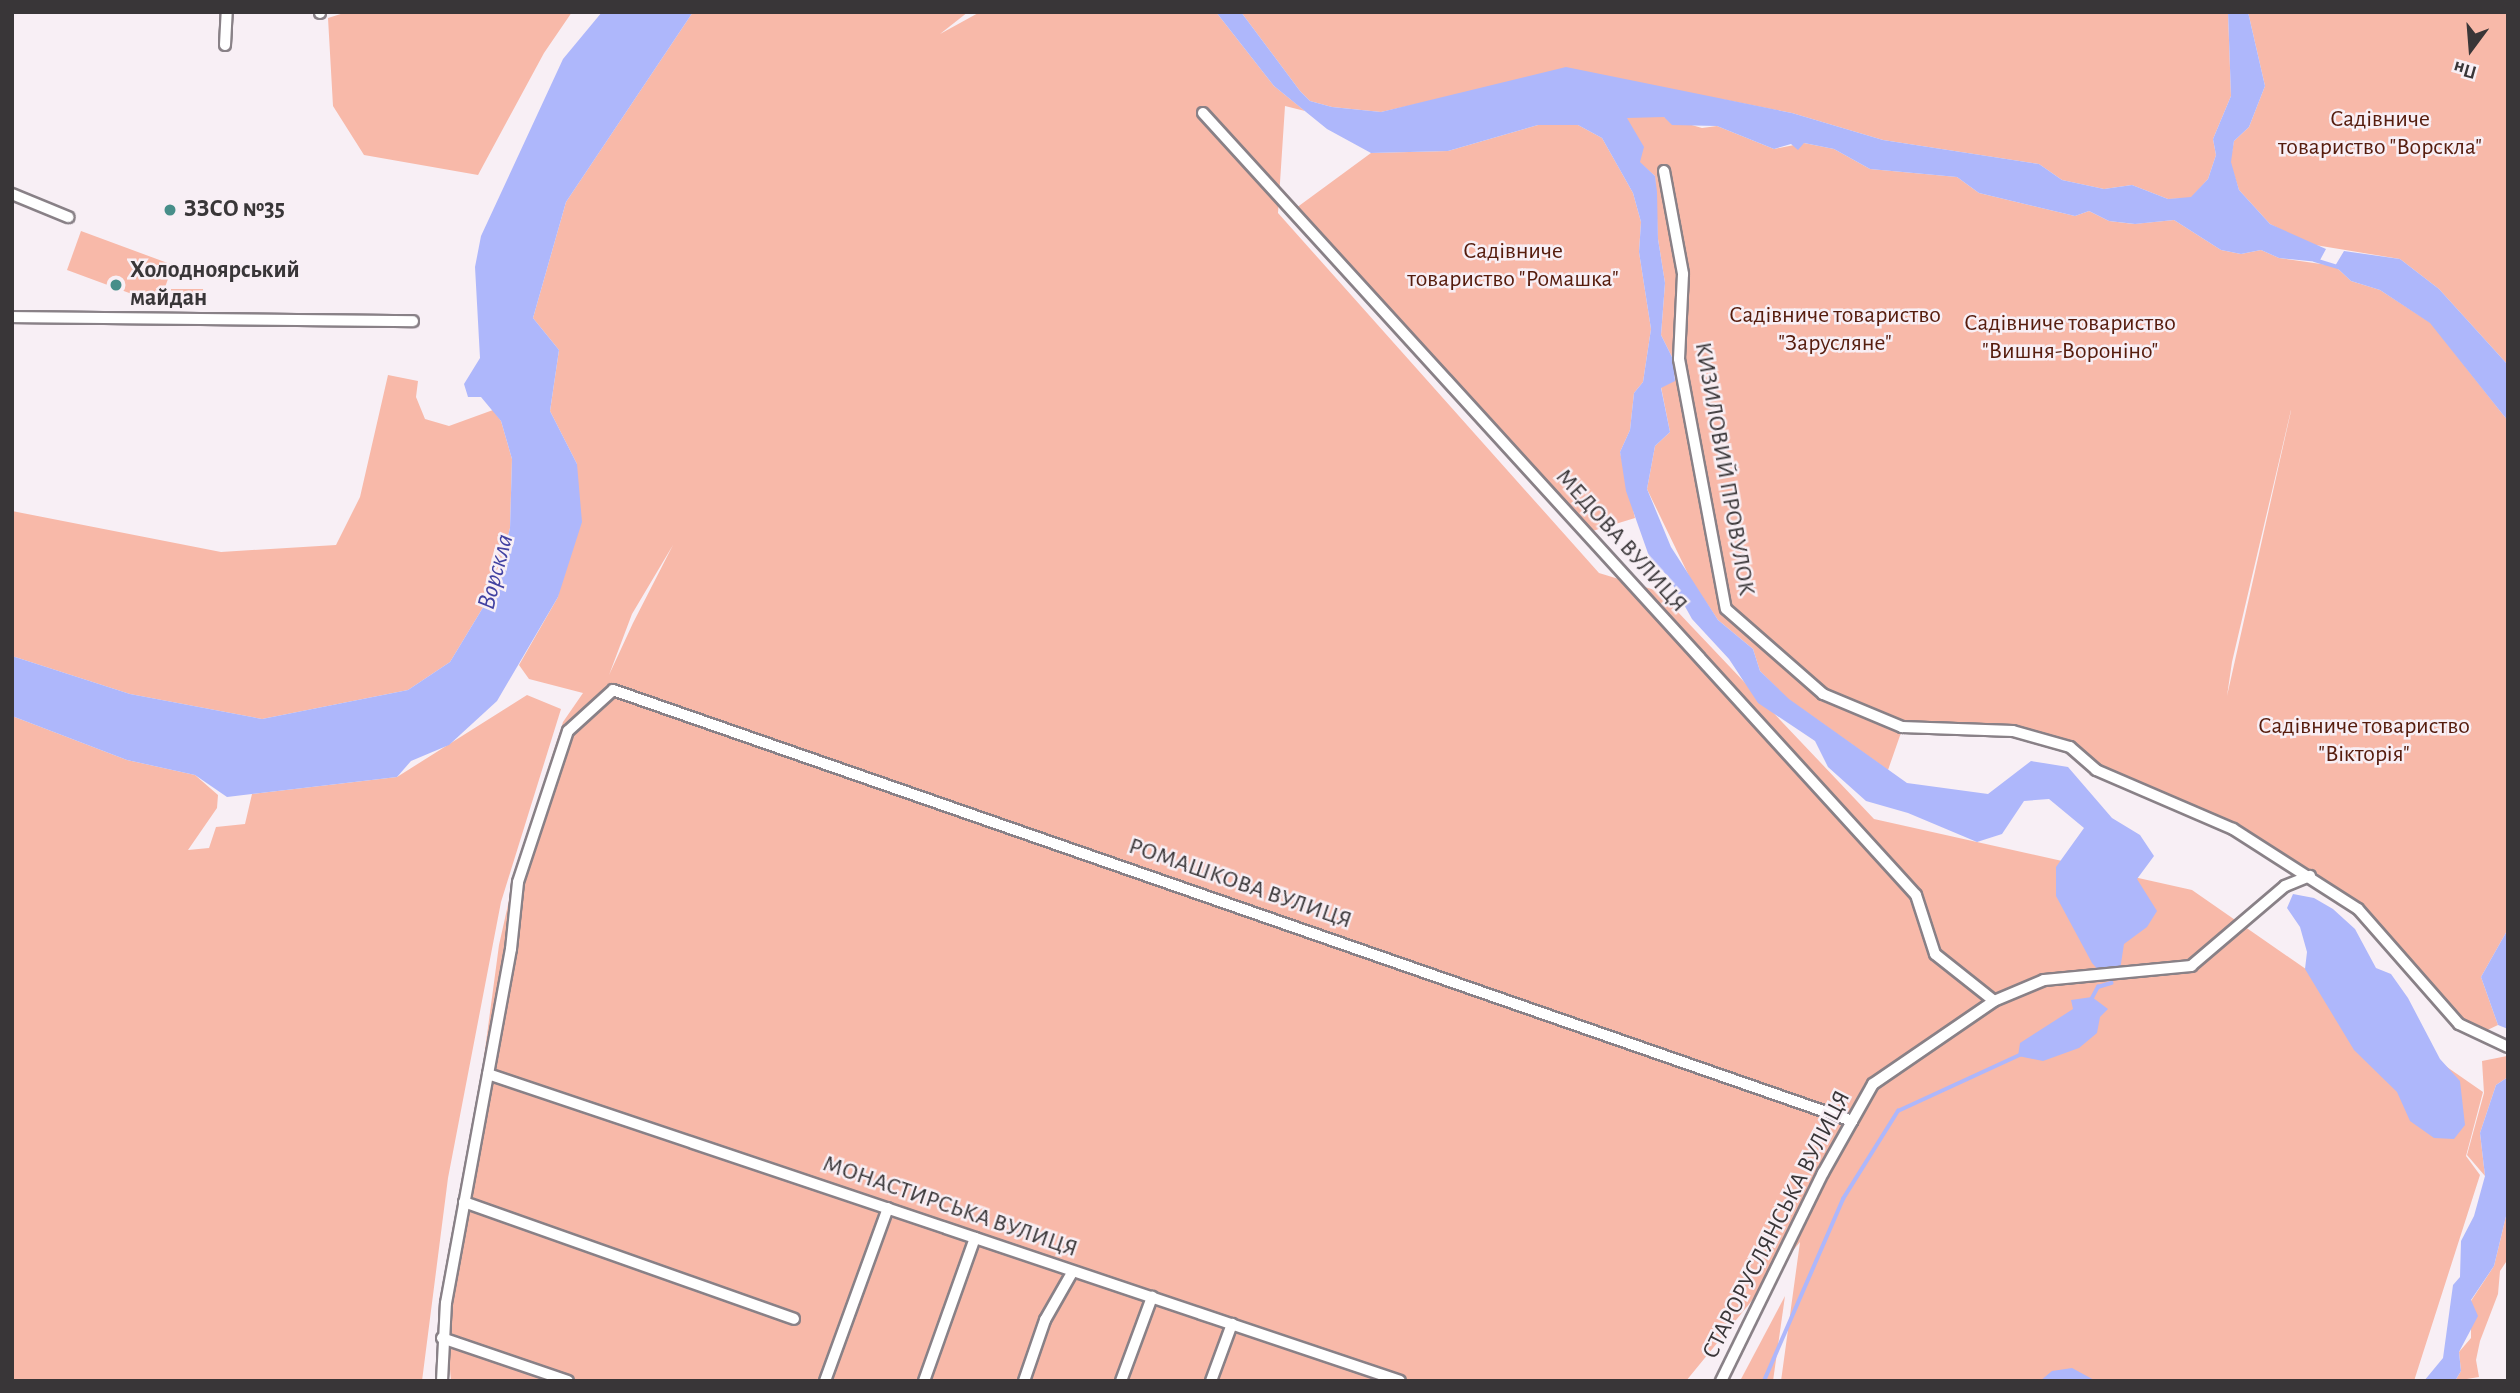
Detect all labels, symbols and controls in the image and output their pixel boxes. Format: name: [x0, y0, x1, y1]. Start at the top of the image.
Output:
north arrow: [2436, 14, 2506, 84]
text: Пн: [2451, 57, 2479, 82]
park label: Садівниче товариство "Ворскла": [2278, 106, 2482, 162]
place label: ЗЗСО №35: [184, 196, 285, 224]
marker: ЗЗСО №35: [162, 202, 178, 218]
park label: Садівниче товариство "Ромашка": [1407, 238, 1619, 294]
place label: Холодноярський майдан: [130, 257, 300, 313]
marker: Холодноярський майдан: [108, 277, 124, 293]
park label: Садівниче товариство "Зарусляне": [1729, 302, 1941, 358]
park label: Садівниче товариство "Вишня-Вороніно": [1964, 310, 2176, 366]
street label: КИЗИЛОВИЙ ПРОВУЛОК: [1688, 340, 1760, 598]
street label: МЕДОВА ВУЛИЦЯ: [1549, 463, 1693, 619]
water label: Ворскла: [471, 531, 521, 613]
park label: Садівниче товариство "Вікторія": [2258, 713, 2470, 769]
street label: РОМАШКОВА ВУЛИЦЯ: [1125, 832, 1355, 936]
street label: СТАРОРУСЛЯНСЬКА ВУЛИЦЯ: [1697, 1086, 1857, 1364]
street label: МОНАСТИРСЬКА ВУЛИЦЯ: [819, 1150, 1081, 1264]

